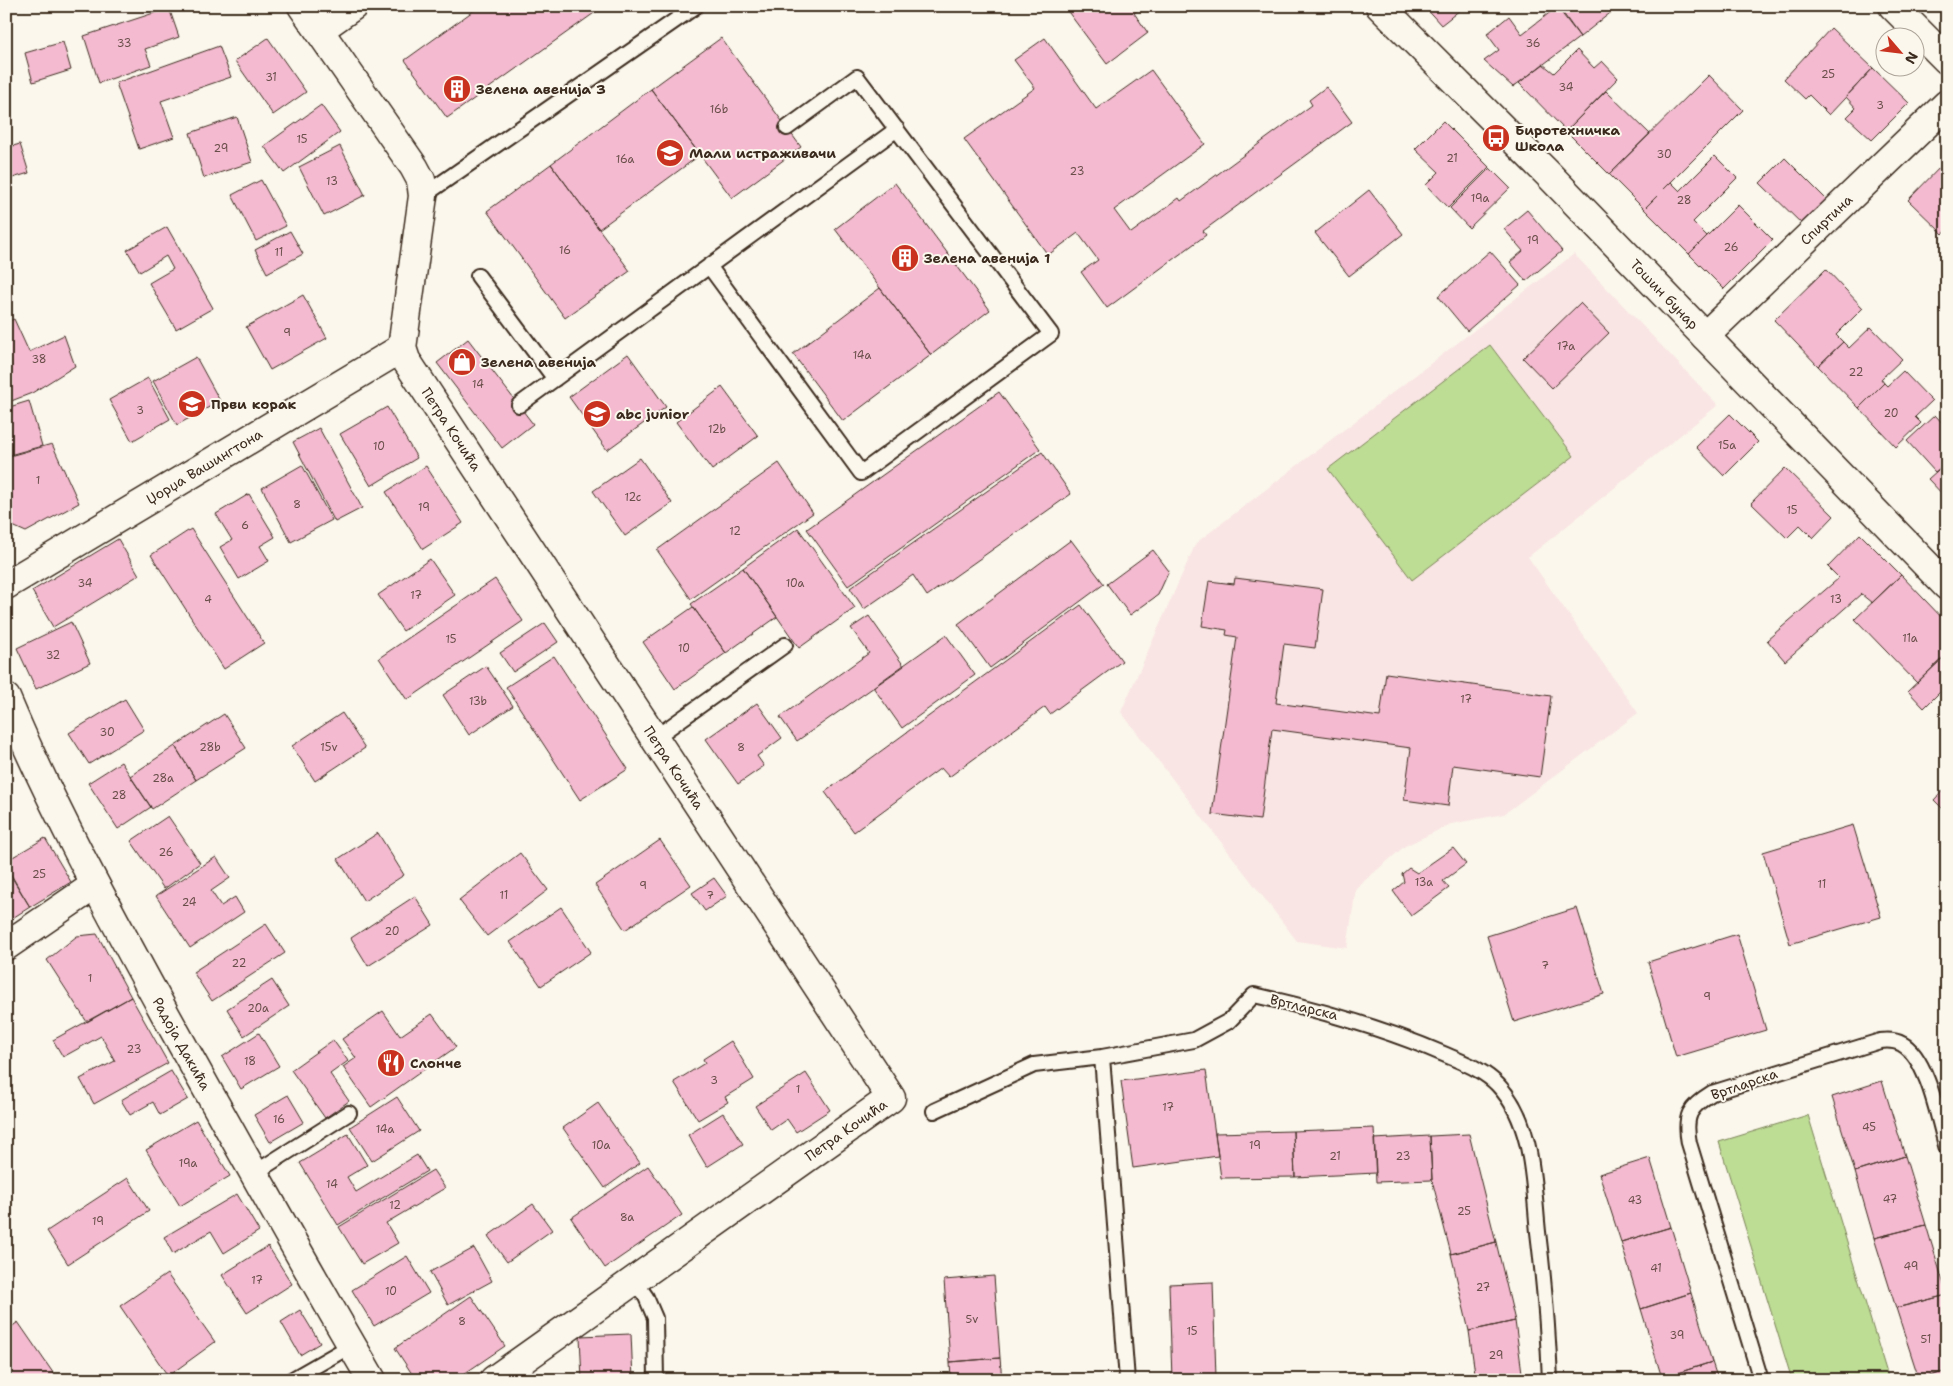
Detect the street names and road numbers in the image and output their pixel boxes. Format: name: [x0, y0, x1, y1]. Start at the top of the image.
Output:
street label: Спиртина: [1796, 190, 1856, 249]
street label: Тошин бунар: [1626, 255, 1703, 333]
street label: Петра Кочића: [418, 384, 486, 475]
street label: Џорџа Вашингтона: [143, 425, 266, 508]
street label: Петра Кочића: [640, 723, 708, 813]
street label: Вртларска: [1268, 990, 1340, 1024]
street label: Радоја Дакића: [149, 994, 215, 1094]
street label: Вртларска: [1708, 1064, 1780, 1104]
street label: Петра Кочића: [801, 1095, 891, 1165]

